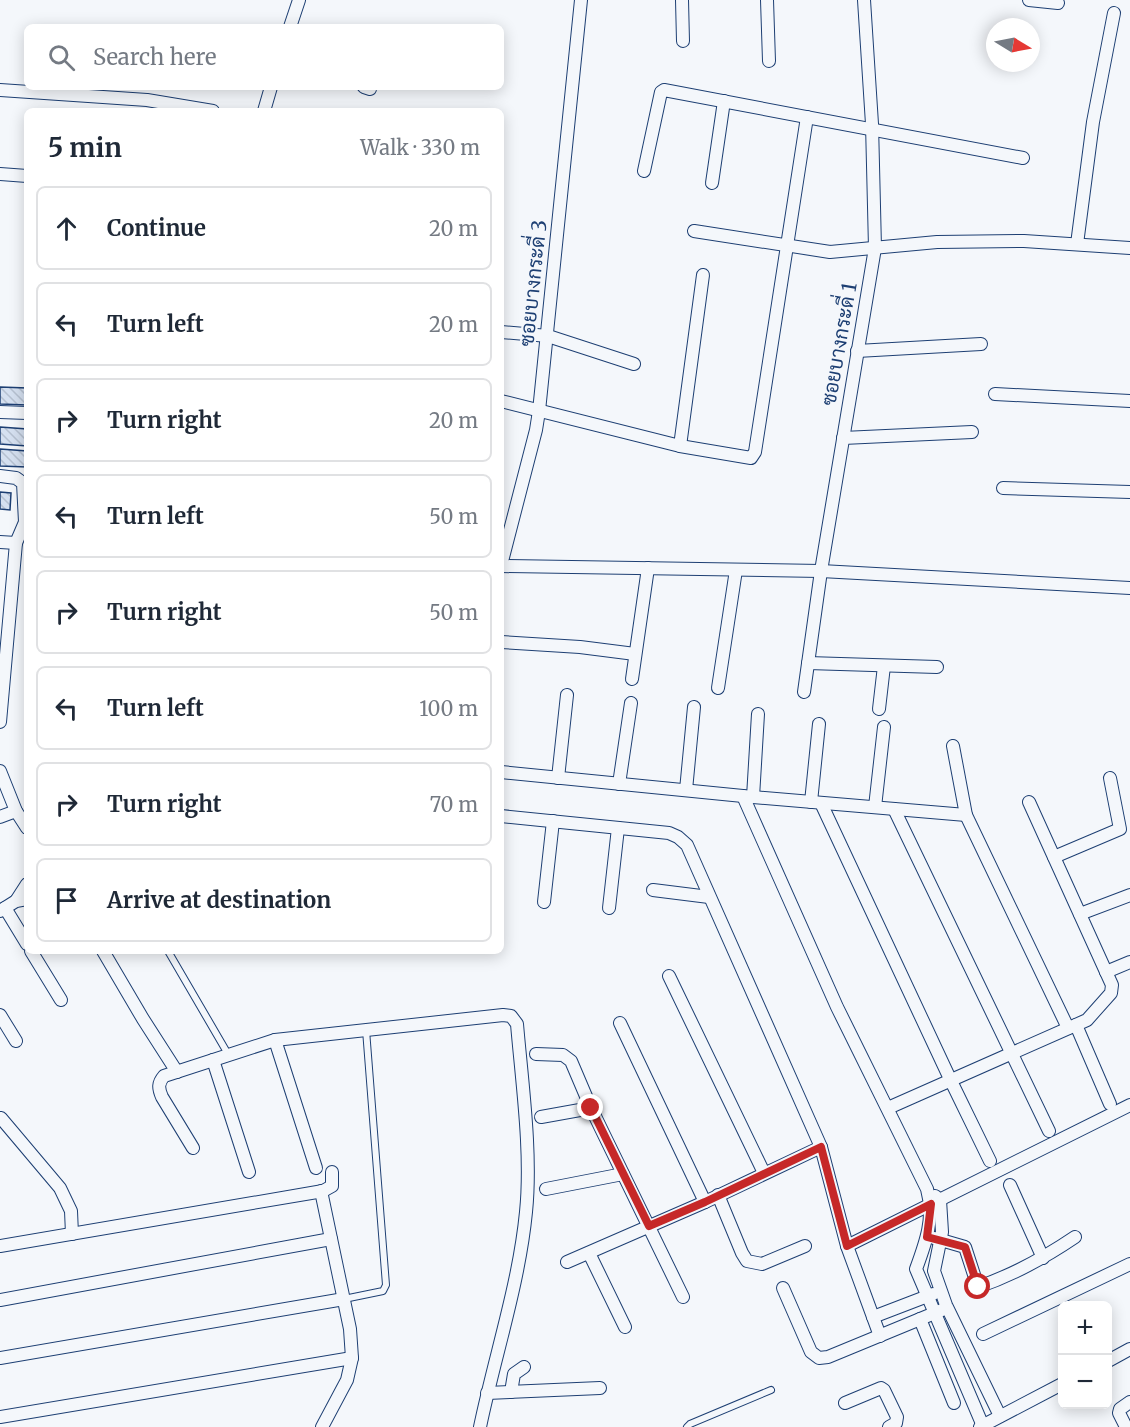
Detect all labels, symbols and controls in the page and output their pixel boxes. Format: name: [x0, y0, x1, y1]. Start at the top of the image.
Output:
north arrow: [986, 18, 1040, 72]
search box: [24, 24, 504, 90]
icon: search: [45, 41, 78, 74]
text: Search here: [93, 43, 216, 71]
text: 5 min: [48, 131, 122, 164]
text: Walk · 330 m: [360, 135, 480, 160]
icon: ahead: [50, 212, 83, 245]
text: Continue: [107, 214, 206, 242]
text: 20 m: [429, 216, 478, 241]
street label: ซอยบางกระดี่ 3: [509, 218, 552, 347]
street label: ซอยบางกระดี่ 1: [811, 280, 862, 407]
icon: left: [50, 308, 83, 341]
text: Turn left: [107, 310, 204, 338]
text: 20 m: [429, 312, 478, 337]
icon: right: [50, 404, 83, 437]
text: Turn right: [107, 406, 221, 434]
text: 20 m: [429, 408, 478, 433]
icon: left: [50, 500, 83, 533]
text: Turn left: [107, 502, 204, 530]
text: 50 m: [429, 504, 478, 529]
icon: right: [50, 596, 83, 629]
text: Turn right: [107, 598, 221, 626]
text: 50 m: [429, 600, 478, 625]
icon: left: [50, 692, 83, 725]
text: Turn left: [107, 694, 204, 722]
text: 100 m: [419, 696, 478, 721]
icon: right: [50, 788, 83, 821]
text: Turn right: [107, 790, 221, 818]
text: 70 m: [430, 792, 478, 817]
icon: arrive: [50, 884, 83, 917]
text: Arrive at destination: [107, 886, 331, 914]
route end: [577, 1094, 603, 1120]
route start: [964, 1273, 990, 1299]
map controls: [1058, 1301, 1112, 1409]
button: +: [1058, 1301, 1112, 1355]
button: −: [1058, 1355, 1112, 1409]

